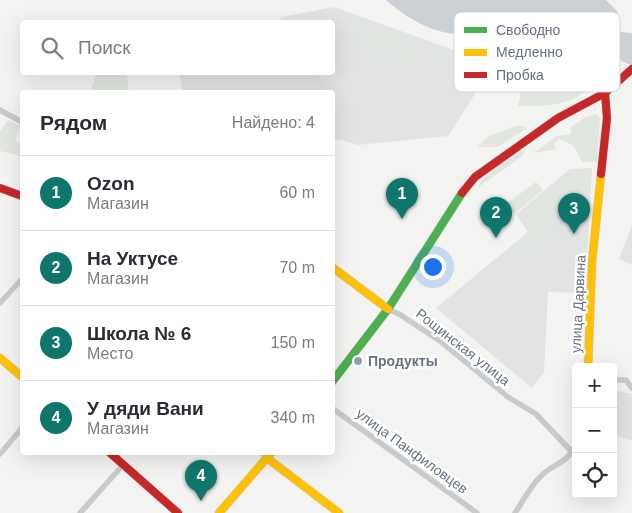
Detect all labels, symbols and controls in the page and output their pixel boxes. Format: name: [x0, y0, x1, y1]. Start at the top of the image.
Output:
legend: [454, 12, 620, 92]
search box: [20, 20, 335, 75]
text: Свободно: [496, 22, 561, 38]
icon: search: [38, 34, 66, 62]
text: Поиск: [78, 37, 131, 58]
text: Медленно: [496, 44, 563, 60]
text: Пробка: [496, 67, 544, 83]
text: Рядом: [40, 111, 107, 134]
text: Найдено: 4: [232, 114, 315, 131]
text: Ozon: [87, 173, 135, 194]
pin: 1: [386, 178, 418, 219]
text: 1: [52, 184, 60, 201]
text: 60 m: [279, 184, 315, 201]
pin: 3: [558, 193, 590, 234]
text: Магазин: [87, 195, 149, 212]
pin: 2: [480, 197, 512, 238]
text: На Уктусе: [87, 248, 178, 269]
your location: [420, 254, 446, 280]
street label: улица Дарвина: [567, 254, 589, 353]
text: 2: [52, 259, 60, 276]
text: 70 m: [279, 259, 315, 276]
text: Магазин: [87, 270, 149, 287]
street label: Рощинская улица: [413, 305, 513, 389]
text: Школа № 6: [87, 323, 191, 344]
text: 3: [52, 334, 60, 351]
text: 150 m: [271, 334, 315, 351]
text: Место: [87, 345, 133, 362]
place label: Продукты: [368, 353, 438, 369]
marker: Продукты: [352, 355, 364, 367]
map controls: [572, 363, 617, 498]
button: +: [572, 363, 617, 408]
text: У дяди Вани: [87, 398, 204, 419]
street label: улица Панфиловцев: [353, 405, 471, 497]
button: −: [572, 408, 617, 453]
text: 4: [52, 409, 60, 426]
text: 340 m: [271, 409, 315, 426]
text: Магазин: [87, 420, 149, 437]
button: locate: [572, 453, 617, 498]
pin: 4: [185, 460, 217, 501]

